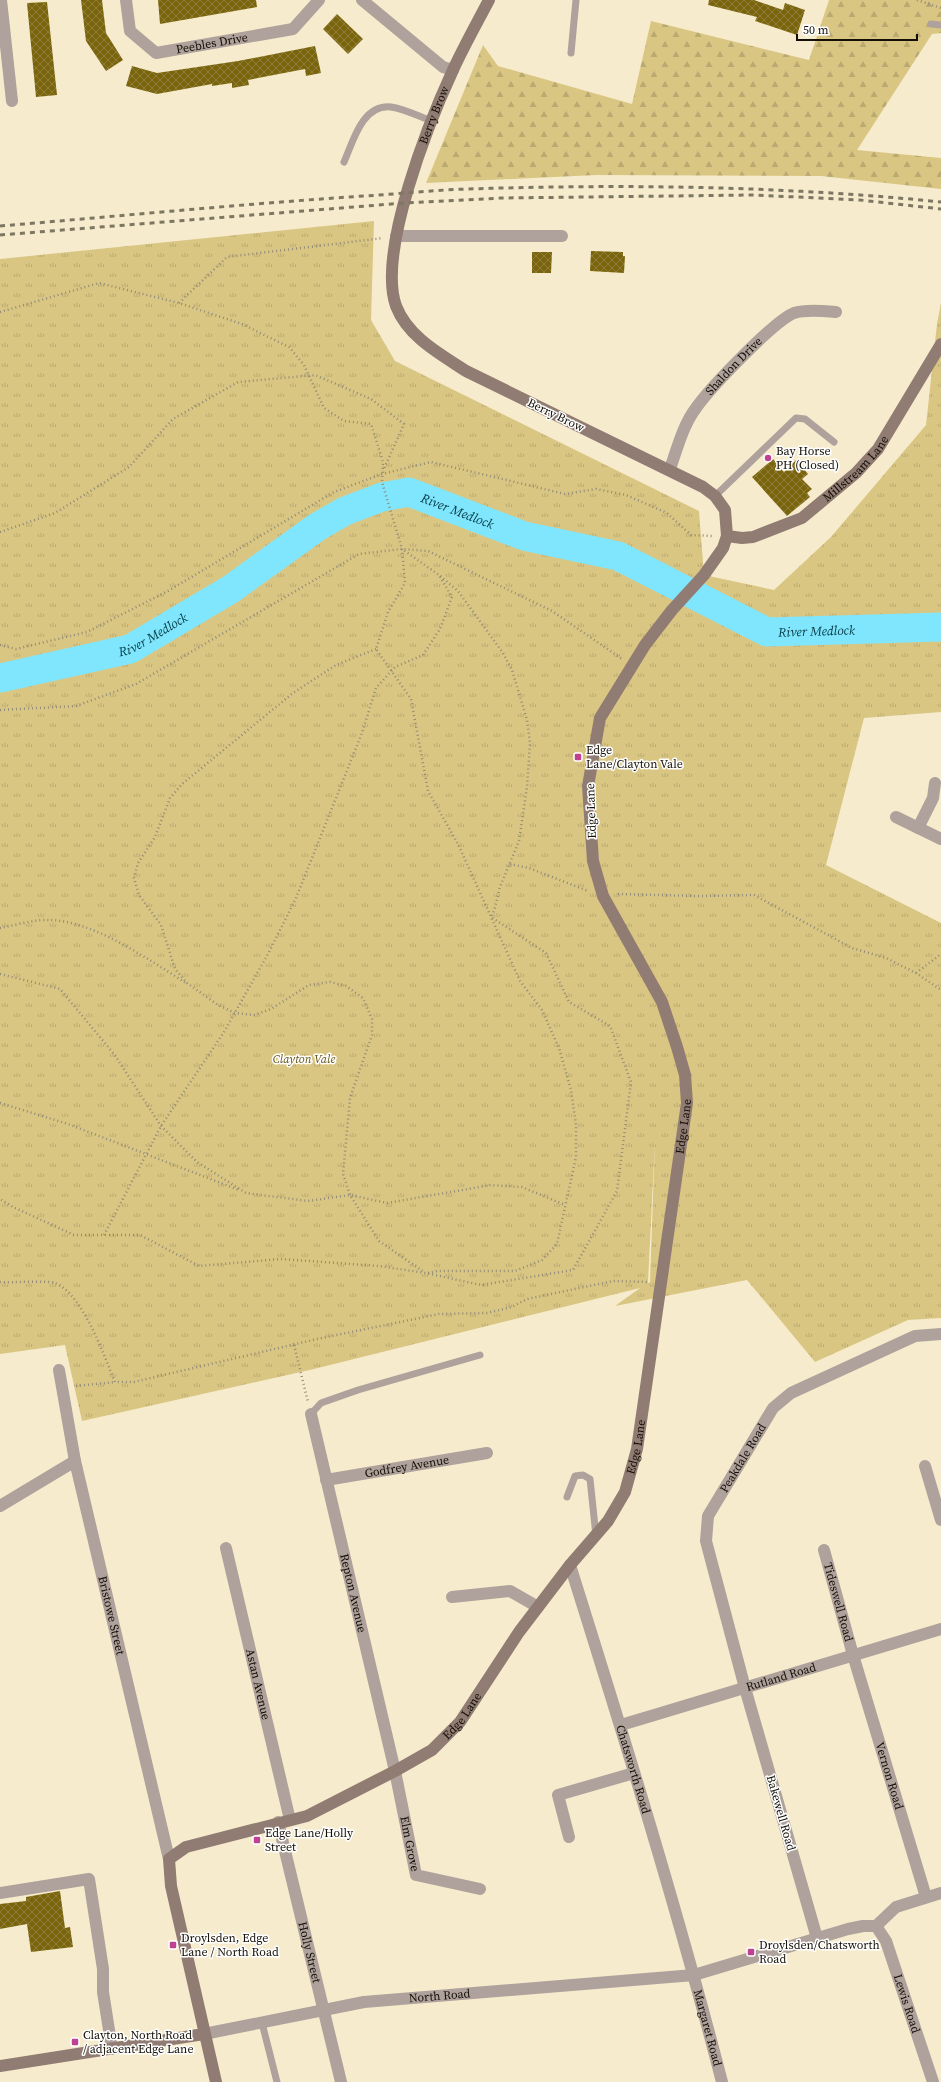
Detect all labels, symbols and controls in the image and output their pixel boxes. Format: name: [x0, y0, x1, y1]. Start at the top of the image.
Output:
scale bar: [797, 16, 917, 42]
text: 50 m: [803, 22, 829, 38]
street label: Peebles Drive: [175, 29, 249, 57]
street label: Berry Brow: [415, 83, 453, 146]
street label: Shaldon Drive: [702, 333, 766, 399]
street label: Berry Brow: [525, 394, 588, 436]
street label: Millstream Lane: [819, 433, 892, 505]
place label: Bay Horse PH (Closed): [776, 443, 839, 473]
marker: Bay Horse PH (Closed): [763, 453, 773, 463]
water label: River Medlock: [418, 489, 497, 533]
water label: River Medlock: [116, 608, 191, 660]
water label: River Medlock: [777, 621, 856, 640]
place label: Edge Lane/Clayton Vale: [586, 742, 683, 772]
marker: Edge Lane/Clayton Vale: [573, 752, 583, 762]
street label: Edge Lane: [582, 783, 600, 839]
park label: Clayton Vale: [273, 1051, 335, 1067]
street label: Edge Lane: [672, 1098, 695, 1155]
street label: Edge Lane: [622, 1418, 649, 1476]
street label: Peakdale Road: [716, 1420, 770, 1495]
street label: Godfrey Avenue: [364, 1452, 450, 1481]
street label: Repton Avenue: [336, 1552, 370, 1634]
street label: Tideswell Road: [820, 1561, 857, 1643]
street label: Bristowe Street: [94, 1574, 129, 1657]
street label: Astan Avenue: [242, 1647, 274, 1721]
street label: Rutland Road: [744, 1659, 818, 1695]
street label: Edge Lane: [439, 1689, 485, 1743]
street label: Chatsworth Road: [612, 1723, 654, 1816]
street label: Vernon Road: [872, 1740, 907, 1812]
street label: Bakewell Road: [763, 1773, 799, 1853]
street label: Elm Grove: [396, 1815, 423, 1873]
place label: Edge Lane/Holly Street: [265, 1825, 354, 1855]
marker: Edge Lane/Holly Street: [252, 1835, 262, 1845]
street label: Holly Street: [294, 1920, 325, 1985]
place label: Droylsden, Edge Lane / North Road: [181, 1930, 279, 1960]
place label: Droylsden/Chatsworth Road: [759, 1937, 880, 1967]
marker: Droylsden, Edge Lane / North Road: [168, 1940, 178, 1950]
marker: Droylsden/Chatsworth Road: [746, 1947, 756, 1957]
street label: Lewis Road: [890, 1972, 924, 2035]
street label: North Road: [408, 1985, 471, 2006]
street label: Margaret Road: [690, 1988, 726, 2068]
place label: Clayton, North Road / adjacent Edge Lane: [83, 2027, 194, 2057]
marker: Clayton, North Road / adjacent Edge Lane: [70, 2037, 80, 2047]

